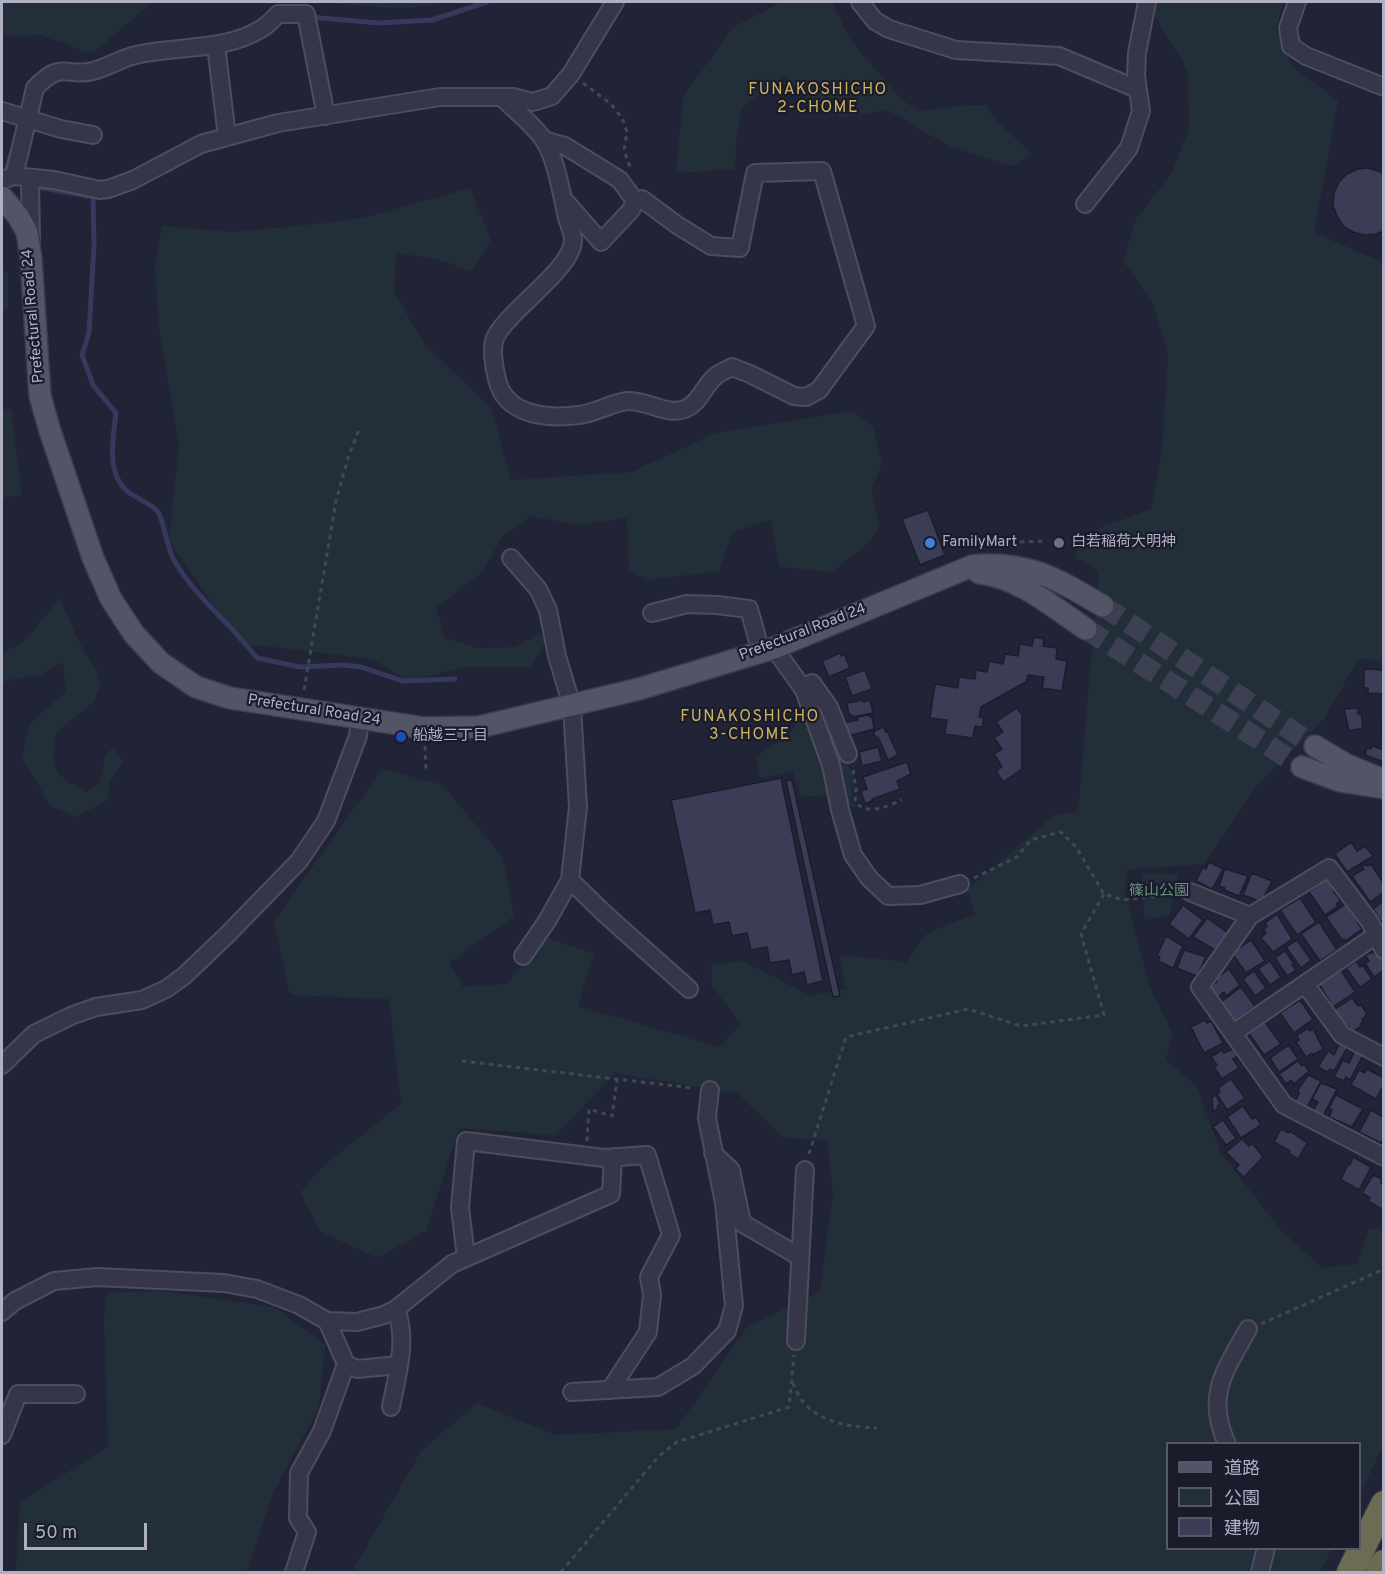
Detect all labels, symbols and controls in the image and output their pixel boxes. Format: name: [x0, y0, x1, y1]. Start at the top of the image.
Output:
district label: FUNAKOSHICHO 2-CHOME: [748, 81, 888, 119]
street label: Prefectural Road 24: [19, 248, 49, 384]
place label: FamilyMart: [942, 534, 1017, 552]
place label: 白若稲荷大明神: [1071, 534, 1176, 552]
marker: FamilyMart: [923, 536, 937, 550]
marker: 白若稲荷大明神: [1052, 536, 1066, 550]
street label: Prefectural Road 24: [737, 601, 869, 665]
street label: Prefectural Road 24: [246, 692, 382, 730]
district label: FUNAKOSHICHO 3-CHOME: [680, 708, 820, 746]
place label: 船越三丁目: [413, 728, 488, 746]
marker: 船越三丁目: [394, 730, 408, 744]
park label: 篠山公園: [1129, 883, 1189, 901]
legend: [1166, 1442, 1361, 1550]
text: 道路: [1224, 1458, 1260, 1481]
text: 公園: [1224, 1488, 1260, 1511]
scale bar: [27, 1511, 150, 1549]
text: 建物: [1224, 1518, 1260, 1541]
text: 50 m: [35, 1522, 77, 1545]

